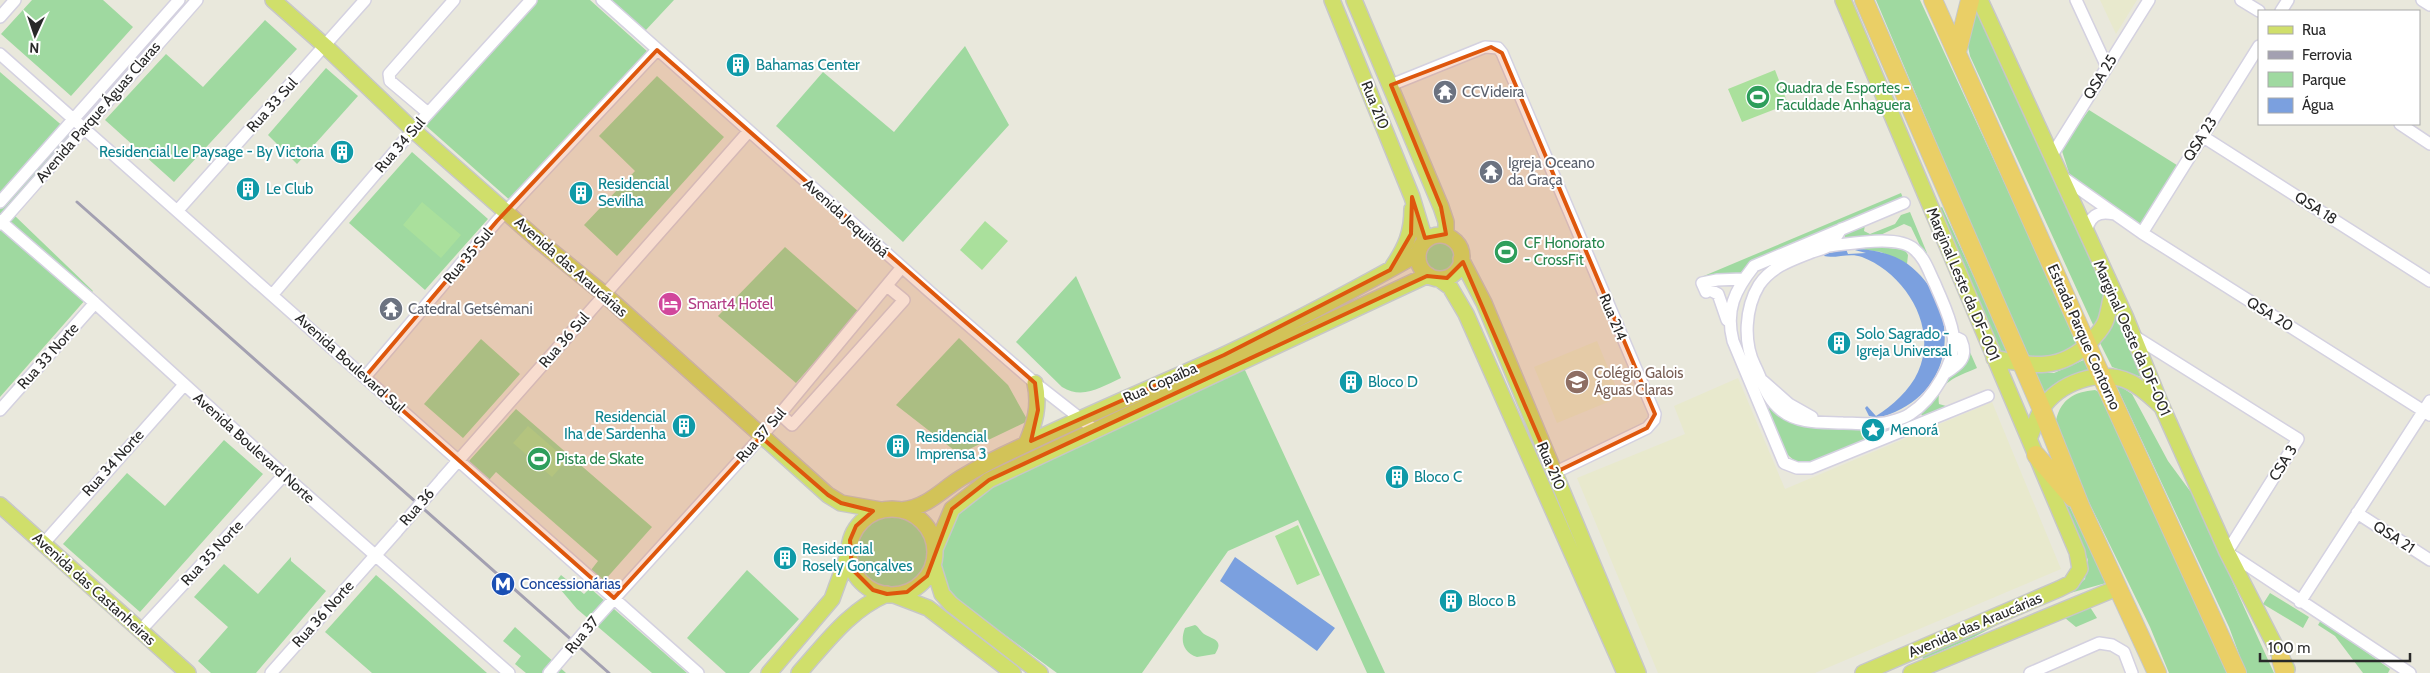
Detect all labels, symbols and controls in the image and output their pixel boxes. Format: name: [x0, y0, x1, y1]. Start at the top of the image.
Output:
north arrow: [10, 10, 60, 60]
legend: [2258, 10, 2420, 125]
text: Rua: [2302, 21, 2327, 39]
street label: Avenida Parque Águas Claras: [31, 37, 164, 186]
text: N: [29, 39, 40, 57]
text: Ferrovia: [2302, 46, 2353, 64]
street label: QSA 25: [2079, 51, 2121, 103]
building icon: Bahamas Center: [725, 52, 751, 78]
place label: Bahamas Center: [756, 56, 860, 74]
text: Parque: [2302, 71, 2346, 89]
street label: Rua 33 Sul: [243, 74, 301, 136]
street label: Rua 210: [1357, 78, 1393, 132]
temple icon: CCVideira: [1432, 79, 1458, 105]
place label: Quadra de Esportes - Faculdade Anhaguera: [1776, 79, 1912, 114]
place label: CCVideira: [1462, 83, 1525, 101]
sports icon: Quadra de Esportes - Faculdade Anhaguera: [1745, 84, 1771, 110]
text: Água: [2302, 95, 2334, 114]
street label: Rua 34 Sul: [371, 113, 429, 176]
street label: QSA 23: [2179, 113, 2221, 165]
building icon: Residencial Le Paysage - By Victoria: [329, 139, 355, 165]
place label: Residencial Le Paysage - By Victoria: [99, 143, 325, 161]
place label: Igreja Oceano da Graça: [1508, 154, 1595, 189]
temple icon: Igreja Oceano da Graça: [1478, 159, 1504, 185]
place label: Residencial Sevilha: [598, 175, 669, 210]
street label: Avenida Jequitibá: [800, 175, 893, 262]
building icon: Le Club: [235, 176, 261, 202]
place label: Le Club: [266, 180, 313, 198]
building icon: Residencial Sevilha: [568, 180, 594, 206]
street label: QSA 18: [2291, 188, 2341, 228]
street label: Marginal Leste da DF-001: [1923, 205, 2003, 363]
street label: Avenida das Araucárias: [511, 213, 631, 321]
street label: Rua 35 Sul: [440, 224, 497, 287]
place label: CF Honorato - CrossFit: [1524, 234, 1605, 269]
sports icon: CF Honorato - CrossFit: [1493, 239, 1519, 265]
street label: Marginal Oeste da DF-001: [2089, 257, 2175, 419]
street label: Estrada Parque Contorno: [2044, 261, 2124, 413]
hotel icon: Smart4 Hotel: [657, 291, 683, 317]
street label: Rua 214: [1595, 291, 1631, 343]
street label: QSA 20: [2243, 293, 2297, 335]
place label: Smart4 Hotel: [688, 295, 774, 313]
temple icon: Catedral Getsêmani: [378, 296, 404, 322]
place label: Catedral Getsêmani: [408, 300, 533, 318]
street label: Rua 36 Sul: [535, 308, 593, 371]
street label: Avenida Boulevard Sul: [292, 309, 409, 417]
street label: Rua 33 Norte: [14, 319, 83, 393]
place label: Solo Sagrado - Igreja Universal: [1856, 325, 1952, 360]
building icon: Solo Sagrado - Igreja Universal: [1826, 330, 1852, 356]
street label: Rua Copaíba: [1120, 358, 1200, 407]
place label: Colégio Galois Águas Claras: [1594, 364, 1683, 399]
building icon: Bloco D: [1338, 369, 1364, 395]
school or university icon: Colégio Galois Águas Claras: [1564, 369, 1590, 395]
place label: Bloco D: [1368, 373, 1418, 391]
street label: Avenida Boulevard Norte: [190, 389, 319, 507]
street label: Rua 37 Sul: [732, 404, 790, 466]
place label: Residencial Iha de Sardenha: [564, 408, 667, 443]
building icon: Residencial Iha de Sardenha: [671, 413, 697, 439]
place icon: Menorá: [1860, 417, 1886, 443]
place label: Menorá: [1890, 421, 1939, 439]
street label: Rua 34 Norte: [78, 426, 148, 500]
place label: Residencial Imprensa 3: [916, 428, 987, 463]
building icon: Residencial Imprensa 3: [885, 433, 911, 459]
street label: Rua 210: [1533, 439, 1569, 493]
street label: CSA 3: [2265, 442, 2301, 484]
sports icon: Pista de Skate: [526, 446, 552, 472]
place label: Pista de Skate: [556, 450, 644, 468]
building icon: Bloco C: [1384, 464, 1410, 490]
place label: Bloco C: [1414, 468, 1462, 486]
street label: Rua 36: [396, 485, 438, 529]
street label: Rua 35 Norte: [177, 516, 247, 589]
street label: QSA 21: [2370, 517, 2418, 557]
street label: Avenida das Castanheiras: [29, 529, 159, 649]
place label: Residencial Rosely Gonçalves: [802, 540, 913, 575]
building icon: Residencial Rosely Gonçalves: [772, 545, 798, 571]
metro station icon: Concessionárias: [490, 571, 516, 597]
place label: Concessionárias: [520, 575, 621, 593]
street label: Rua 36 Norte: [288, 577, 358, 651]
building icon: Bloco B: [1438, 588, 1464, 614]
street label: Avenida das Araucárias: [1905, 589, 2045, 661]
place label: Bloco B: [1468, 592, 1516, 610]
street label: Rua 37: [561, 612, 603, 657]
scale bar: [2260, 630, 2410, 662]
text: 100 m: [2268, 639, 2310, 657]

